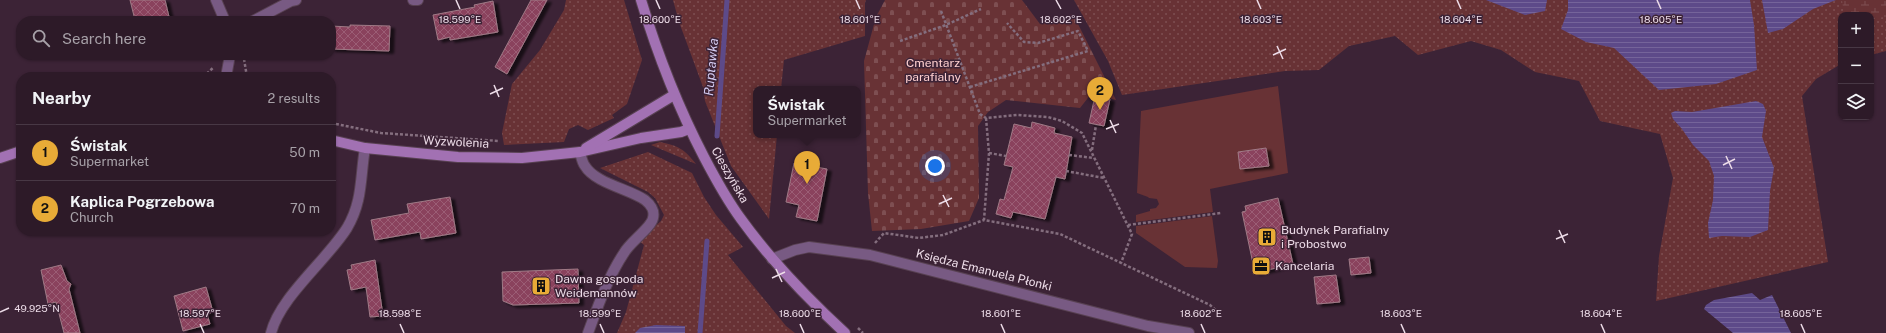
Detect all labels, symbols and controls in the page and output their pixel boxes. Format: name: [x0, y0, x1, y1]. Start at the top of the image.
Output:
map controls: [1838, 12, 1874, 120]
button: +: [1838, 12, 1874, 48]
text: 18.599°E: [439, 13, 481, 25]
text: 18.600°E: [639, 13, 681, 25]
text: 18.601°E: [840, 13, 880, 25]
text: 18.602°E: [1040, 13, 1082, 25]
text: 18.603°E: [1240, 13, 1282, 25]
text: 18.604°E: [1440, 13, 1482, 25]
text: 18.605°E: [1640, 13, 1682, 25]
search box: [16, 16, 336, 60]
icon: search: [30, 27, 52, 49]
text: Search here: [62, 30, 146, 47]
water label: Ruptawka: [701, 37, 721, 97]
button: −: [1838, 48, 1874, 84]
park label: Cmentarz parafialny: [905, 56, 961, 84]
pin: 2: [1087, 77, 1113, 110]
button: layers: [1838, 84, 1874, 120]
popup: [753, 86, 861, 138]
text: Nearby: [32, 88, 91, 108]
text: 2 results: [268, 91, 320, 106]
text: Świstak: [767, 96, 825, 113]
text: Supermarket: [767, 113, 847, 128]
street label: Wyzwolenia: [423, 133, 489, 151]
text: Świstak: [70, 137, 128, 154]
text: 1: [42, 145, 48, 160]
text: 50 m: [289, 145, 320, 160]
street label: Cieszyńska: [708, 145, 752, 205]
pin: 1: [794, 151, 820, 184]
text: Supermarket: [70, 154, 149, 169]
your location: [925, 156, 945, 176]
text: Kaplica Pogrzebowa: [70, 193, 214, 210]
text: 2: [41, 201, 49, 216]
text: 70 m: [290, 201, 320, 216]
text: Church: [70, 210, 114, 225]
place label: Budynek Parafialny i Probostwo: [1281, 223, 1390, 251]
building icon: Budynek Parafialny i Probostwo: [1256, 226, 1278, 248]
street label: Księdza Emanuela Płonki: [915, 246, 1053, 294]
office icon: Kancelaria: [1250, 255, 1272, 277]
place label: Kancelaria: [1275, 259, 1334, 273]
place label: Dawna gospoda Weidemannów: [555, 272, 643, 300]
building icon: Dawna gospoda Weidemannów: [530, 275, 552, 297]
text: 49.925°N: [14, 302, 60, 314]
text: 18.597°E: [179, 307, 221, 319]
text: 18.598°E: [379, 307, 421, 319]
text: 18.599°E: [579, 307, 621, 319]
text: 18.600°E: [779, 307, 821, 319]
text: 18.601°E: [981, 307, 1021, 319]
text: 18.602°E: [1180, 307, 1222, 319]
text: 18.603°E: [1380, 307, 1422, 319]
text: 18.604°E: [1580, 307, 1622, 319]
text: 18.605°E: [1780, 307, 1822, 319]

